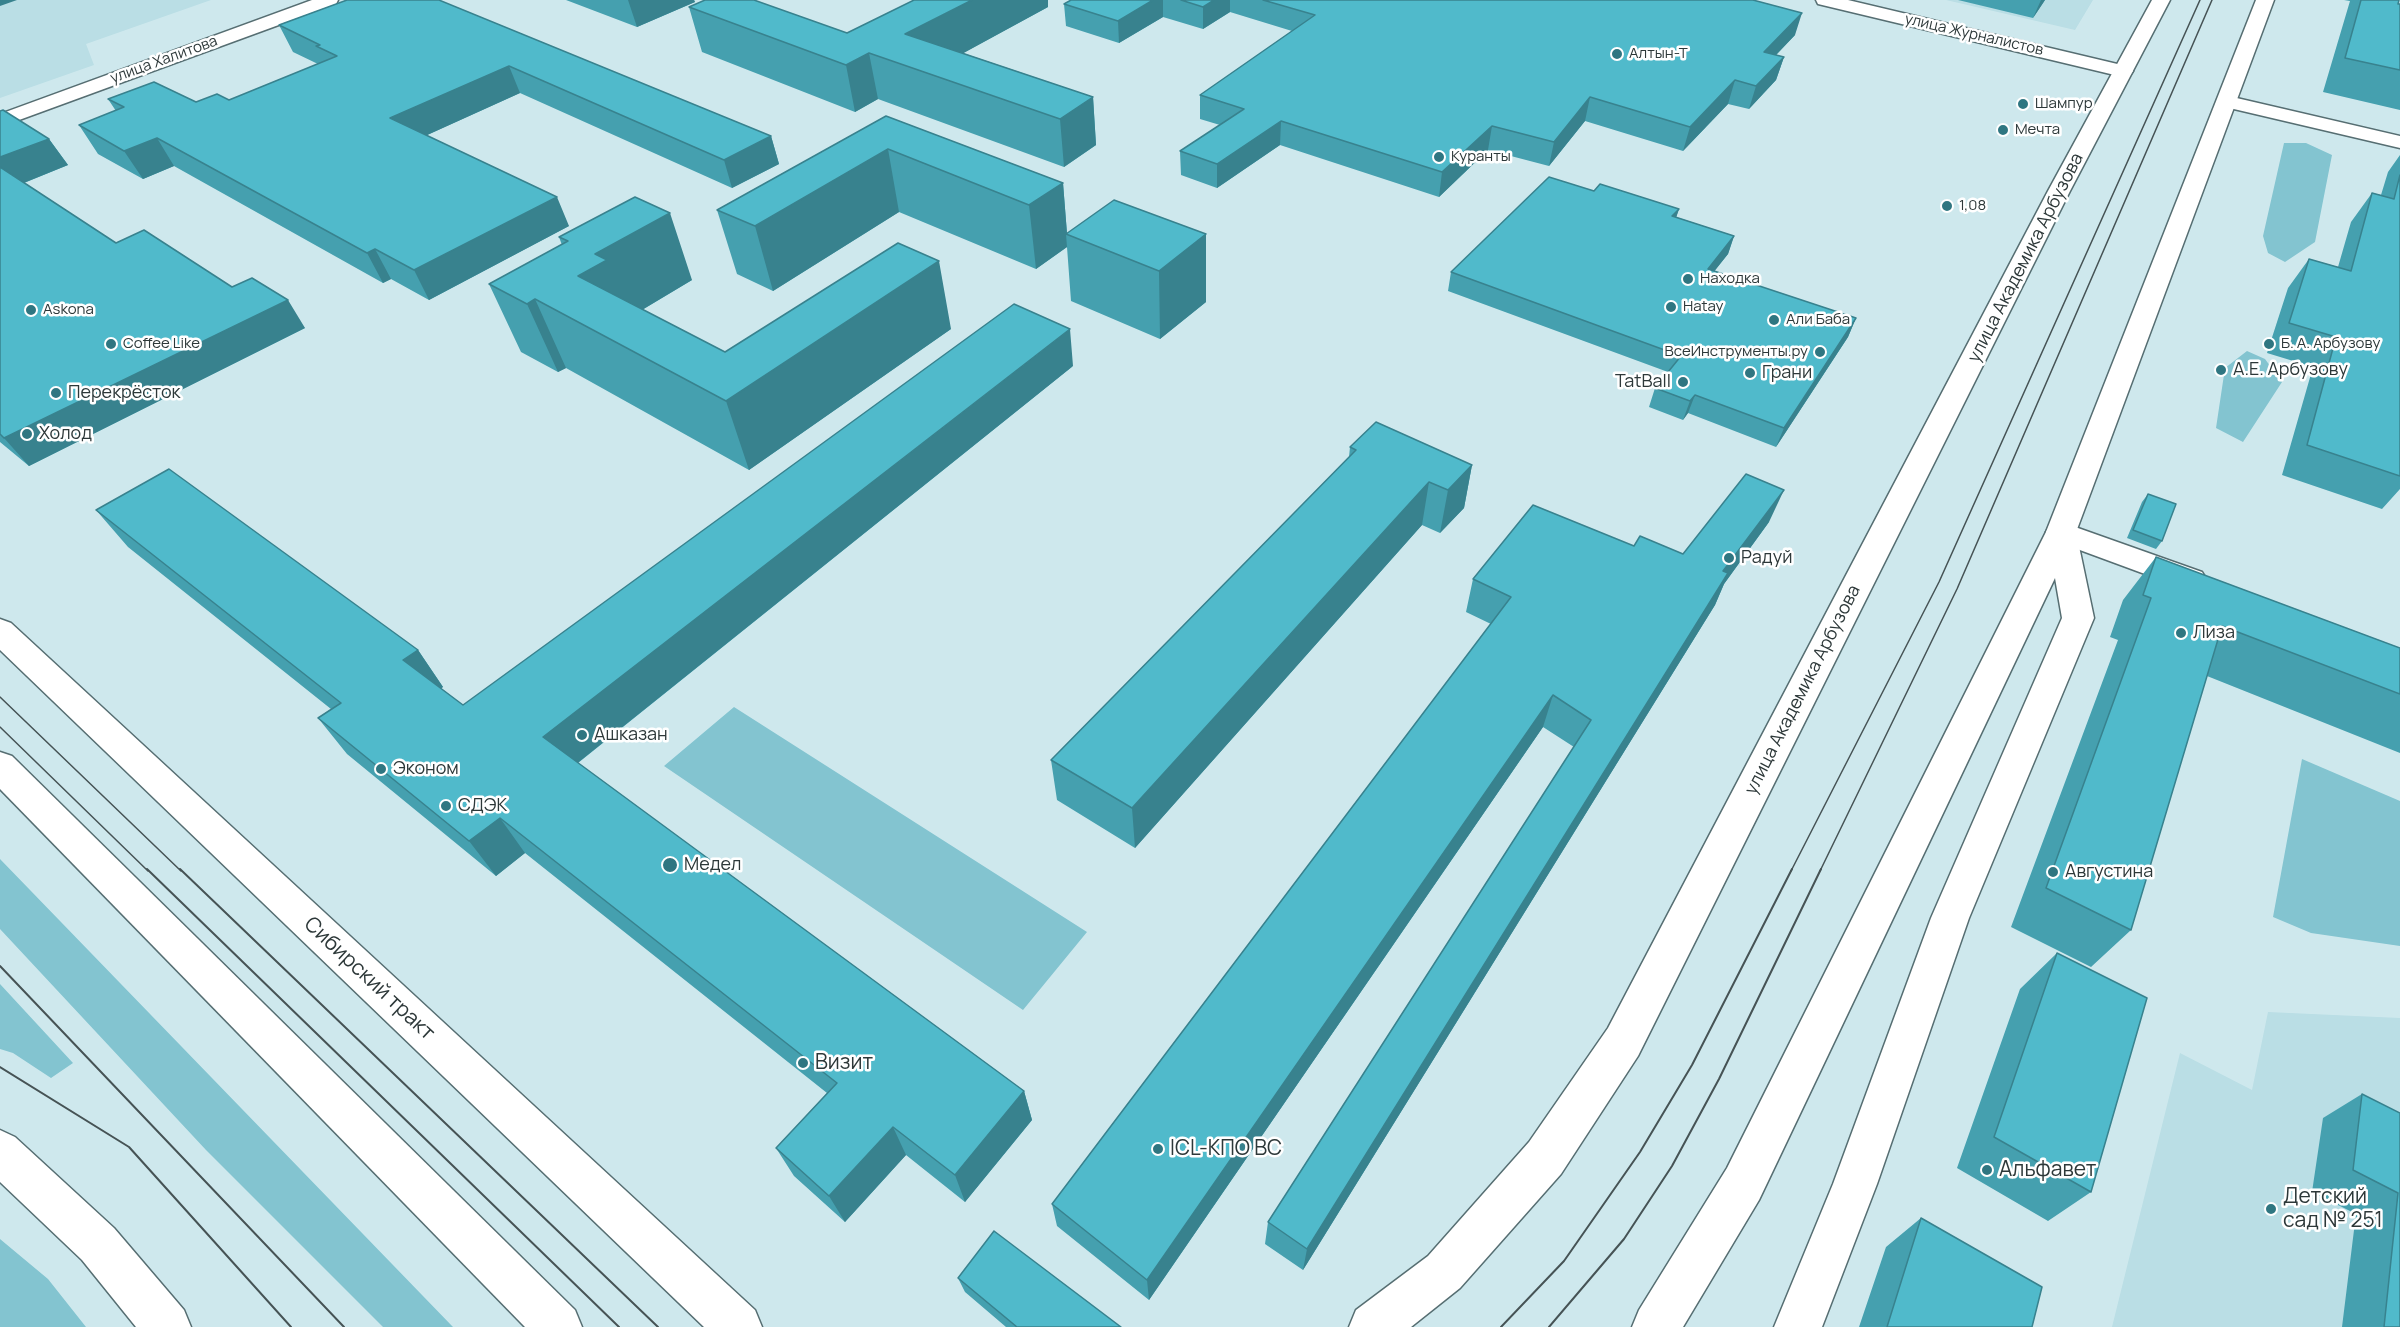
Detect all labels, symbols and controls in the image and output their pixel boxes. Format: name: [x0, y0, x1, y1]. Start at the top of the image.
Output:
street label: улица Журналистов: [1903, 10, 2045, 60]
street label: улица Халитова: [108, 32, 220, 88]
place label: Алтын-Т: [1629, 45, 1688, 63]
marker: Алтын-Т: [1610, 47, 1624, 61]
place label: Шампур: [2035, 95, 2093, 113]
marker: Шампур: [2016, 97, 2030, 111]
place label: Мечта: [2015, 121, 2060, 139]
marker: Мечта: [1996, 123, 2010, 137]
place label: Куранты: [1451, 148, 1511, 166]
marker: Куранты: [1432, 150, 1446, 164]
street label: улица Академика Арбузова: [1964, 150, 2088, 366]
place label: 1,08: [1959, 197, 1986, 215]
marker: 1,08: [1940, 199, 1954, 213]
place label: Находка: [1700, 270, 1760, 288]
marker: Находка: [1681, 272, 1695, 286]
place label: Hatay: [1683, 298, 1723, 316]
marker: Hatay: [1664, 300, 1678, 314]
place label: Askona: [43, 301, 94, 319]
marker: Askona: [24, 303, 38, 317]
place label: Али Баба: [1786, 311, 1850, 329]
marker: Али Баба: [1767, 313, 1781, 327]
place label: Coffee Like: [123, 335, 200, 353]
place label: Б. А. Арбузову: [2281, 335, 2380, 353]
marker: Coffee Like: [104, 337, 118, 351]
marker: Б. А. Арбузову: [2262, 337, 2276, 351]
place label: ВсеИнструменты.ру: [1664, 343, 1808, 361]
marker: ВсеИнструменты.ру: [1813, 345, 1827, 359]
place label: А.Е. Арбузову: [2233, 359, 2348, 381]
place label: Грани: [1762, 362, 1812, 384]
marker: А.Е. Арбузову: [2214, 363, 2228, 377]
marker: Грани: [1743, 366, 1757, 380]
place label: TatBall: [1615, 371, 1671, 393]
marker: TatBall: [1676, 375, 1690, 389]
place label: Перекрёсток: [68, 382, 180, 404]
marker: Перекрёсток: [49, 386, 63, 400]
place label: Холод: [39, 423, 92, 445]
marker: Холод: [20, 427, 34, 441]
place label: Радуй: [1741, 547, 1792, 569]
marker: Радуй: [1722, 551, 1736, 565]
street label: улица Академика Арбузова: [1741, 582, 1865, 798]
place label: Лиза: [2193, 622, 2235, 644]
marker: Лиза: [2174, 626, 2188, 640]
place label: Ашказан: [594, 724, 668, 746]
marker: Ашказан: [575, 728, 589, 742]
place label: Эконом: [393, 758, 459, 780]
marker: Эконом: [374, 762, 388, 776]
place label: СДЭК: [458, 795, 507, 817]
marker: СДЭК: [439, 799, 453, 813]
place label: Медел: [684, 854, 741, 876]
marker: Медел: [661, 856, 679, 874]
place label: Августина: [2065, 861, 2153, 883]
marker: Августина: [2046, 865, 2060, 879]
street label: Сибирский тракт: [298, 912, 440, 1046]
place label: Визит: [815, 1050, 873, 1076]
marker: Визит: [796, 1056, 810, 1070]
place label: ICL-КПО ВС: [1170, 1136, 1282, 1162]
marker: ICL-КПО ВС: [1151, 1142, 1165, 1156]
place label: Альфавет: [1999, 1157, 2096, 1183]
marker: Альфавет: [1980, 1163, 1994, 1177]
place label: Детский сад № 251: [2283, 1184, 2383, 1234]
marker: Детский сад № 251: [2264, 1202, 2278, 1216]

